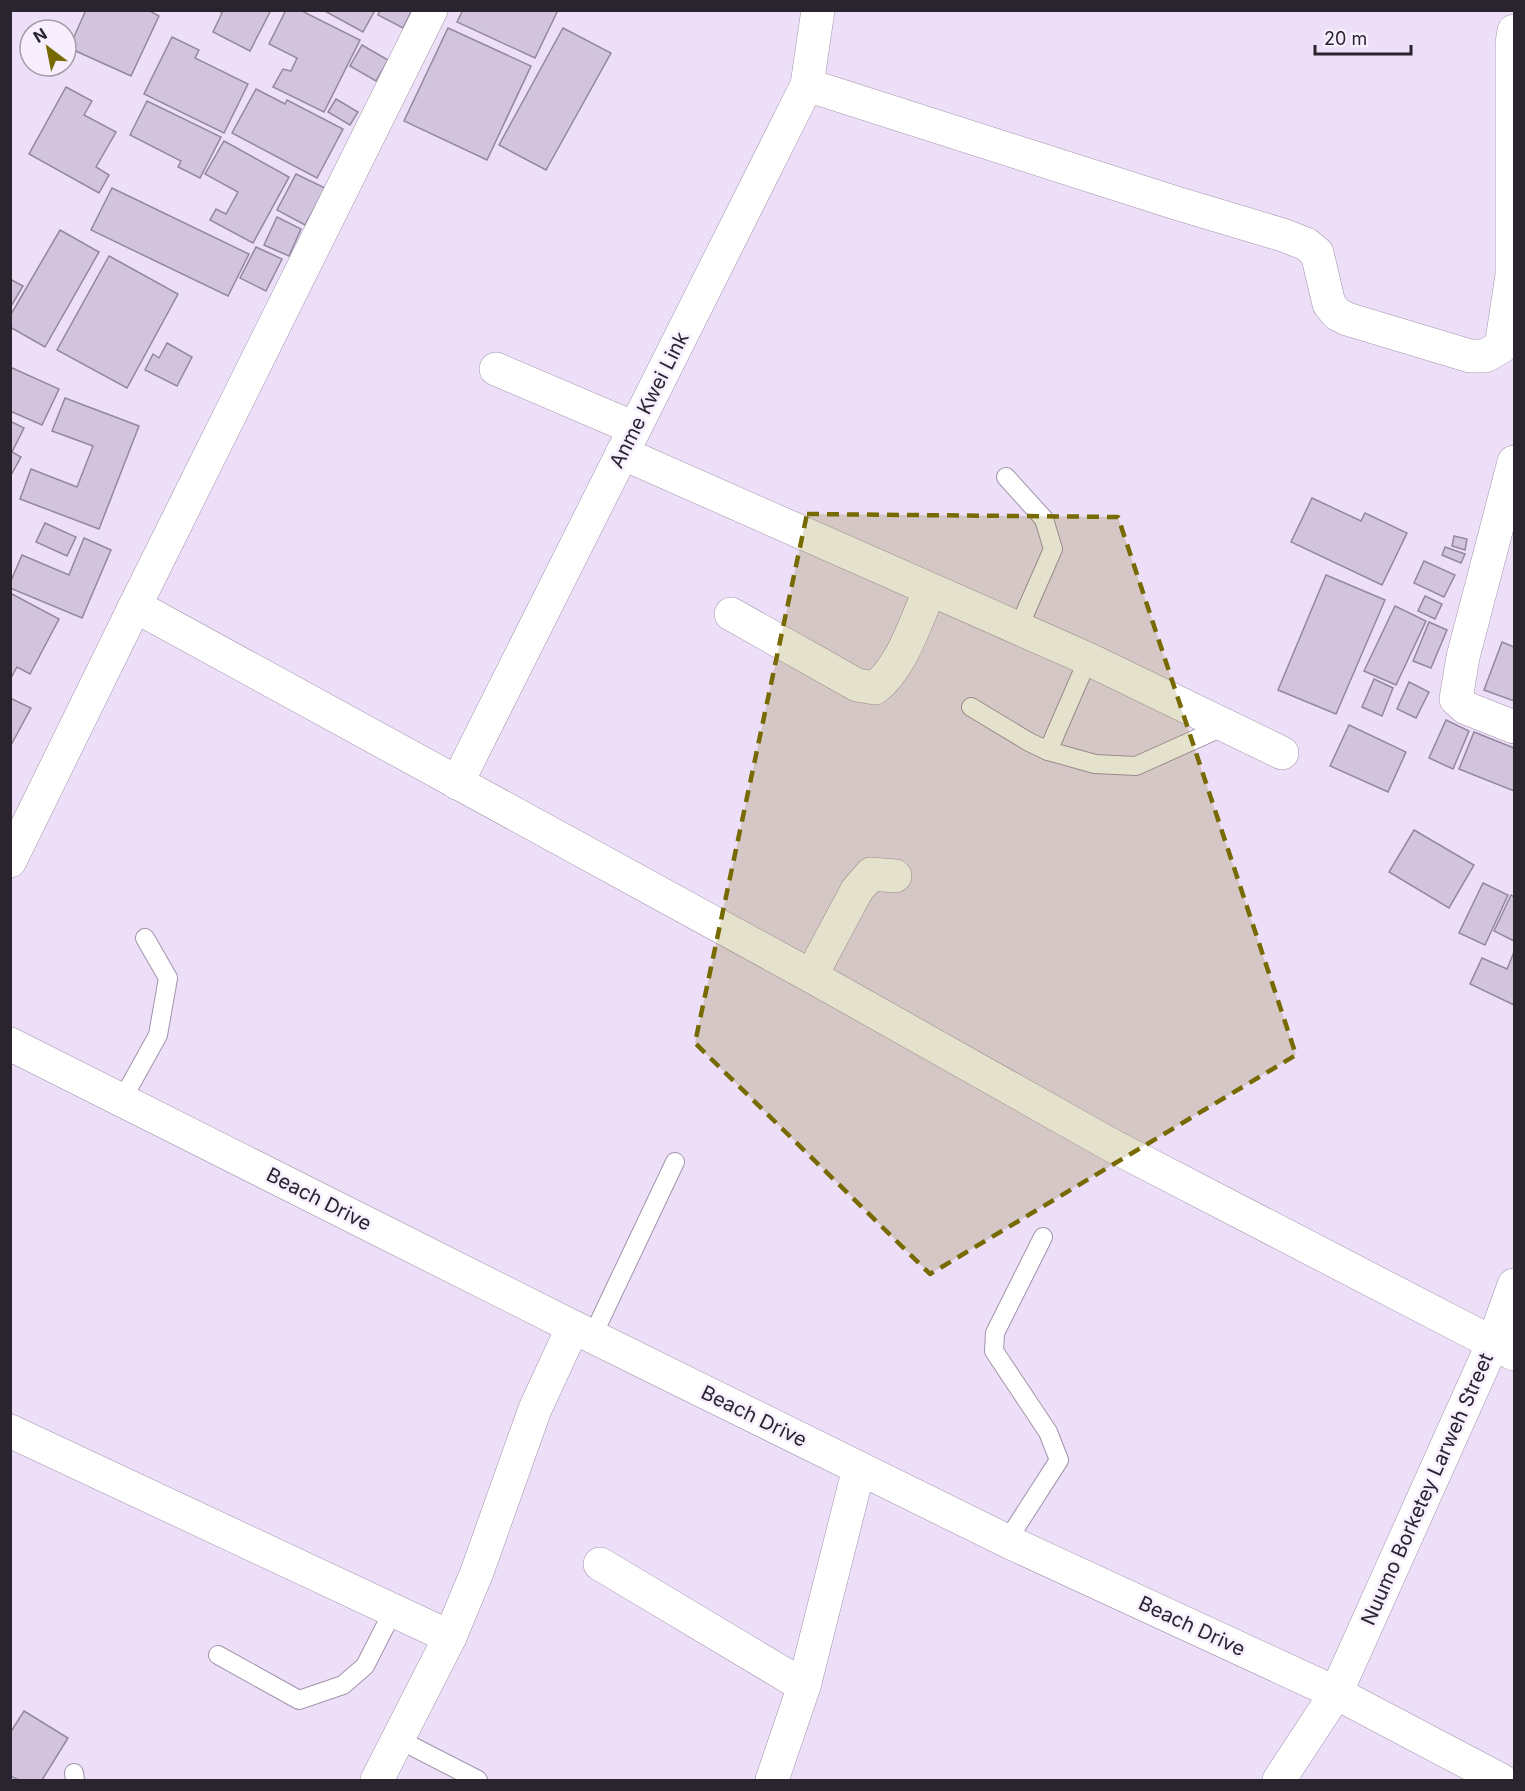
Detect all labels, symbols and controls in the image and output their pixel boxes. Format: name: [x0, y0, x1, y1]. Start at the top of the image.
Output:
north arrow: [18, 18, 78, 78]
scale bar: [1315, 18, 1411, 56]
text: N: [30, 24, 51, 47]
text: 20 m: [1324, 28, 1367, 49]
street label: Anme Kwei Link: [604, 328, 694, 472]
street label: Beach Drive: [262, 1162, 376, 1236]
street label: Nuumo Borketey Larweh Street: [1356, 1349, 1498, 1629]
street label: Beach Drive: [697, 1380, 811, 1452]
street label: Beach Drive: [1135, 1591, 1249, 1661]

